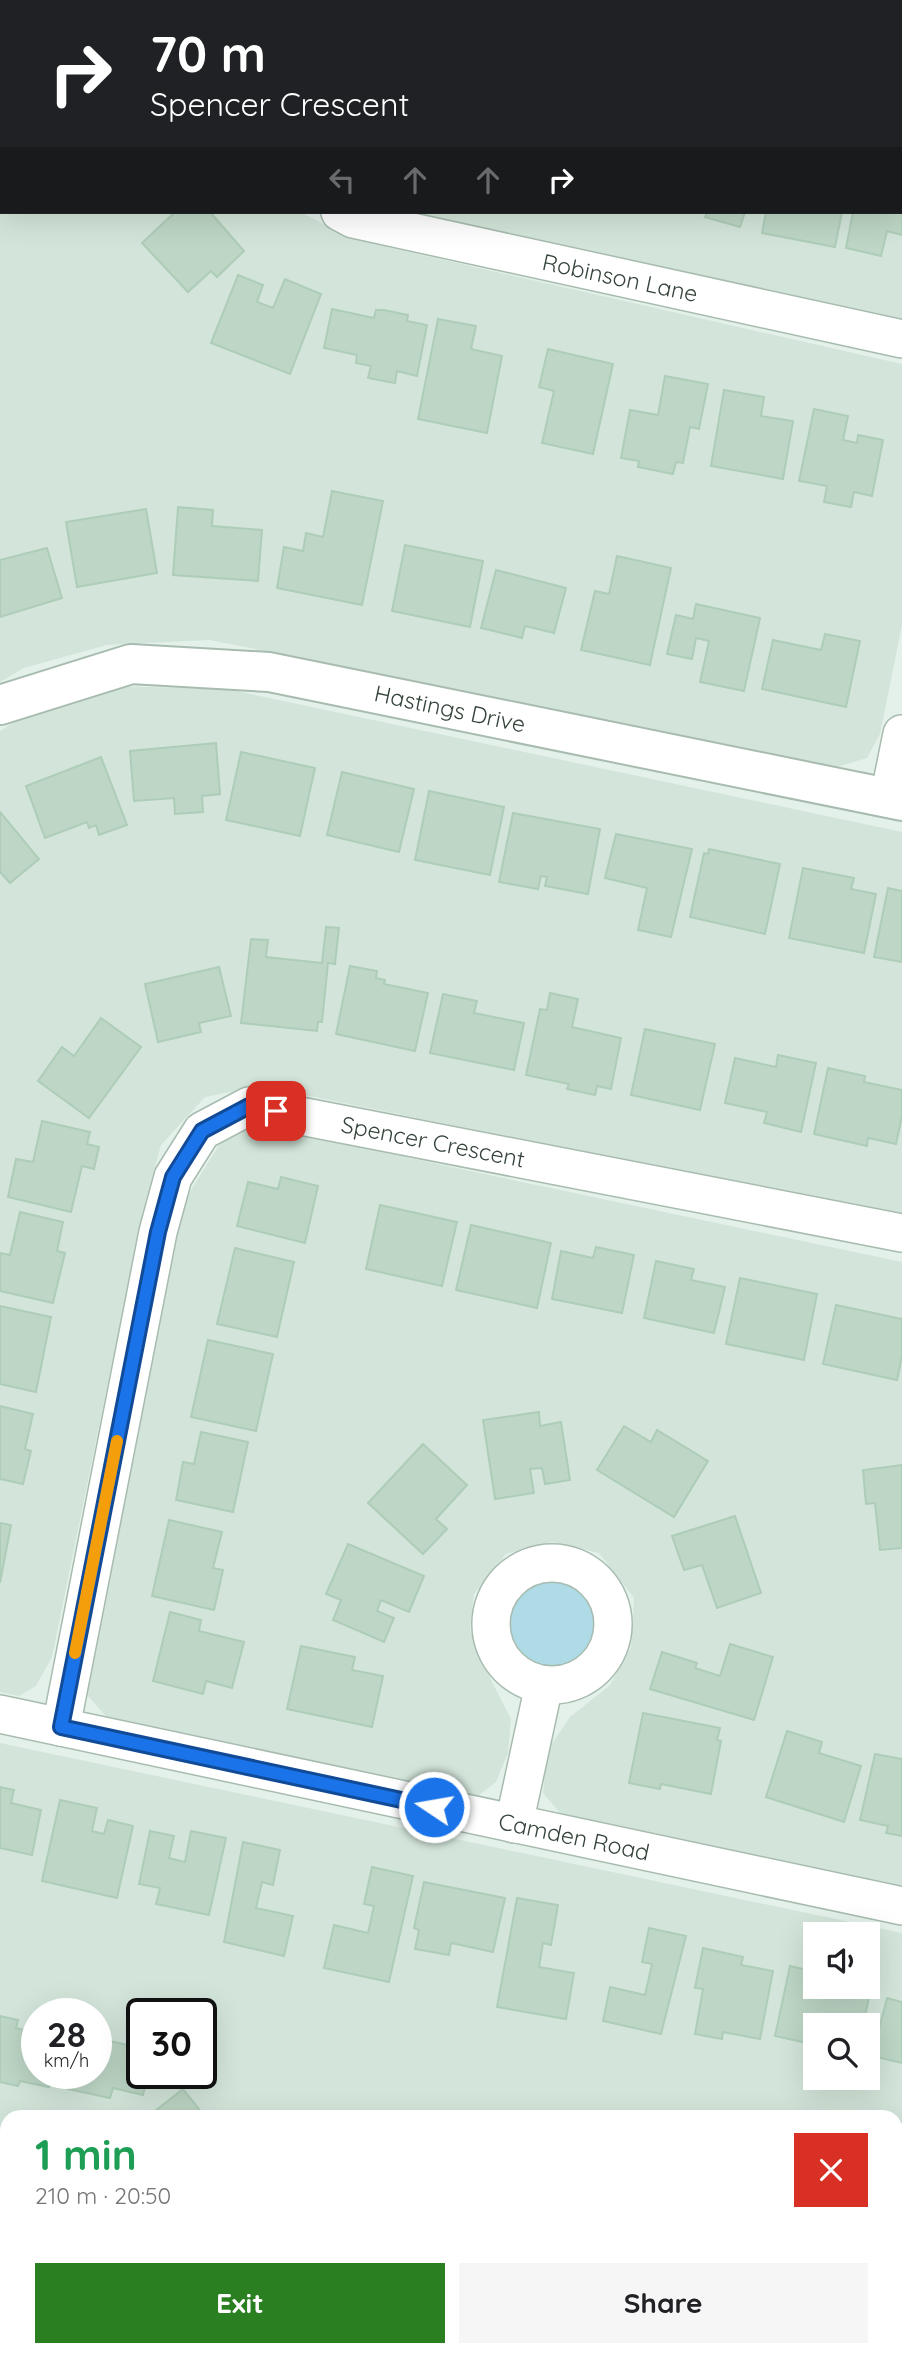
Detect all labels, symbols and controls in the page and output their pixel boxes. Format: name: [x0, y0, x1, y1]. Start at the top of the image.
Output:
text: 70 m: [150, 23, 266, 84]
icon: right: [35, 28, 126, 119]
text: Spencer Crescent: [150, 84, 409, 124]
icon: left: [323, 161, 361, 199]
icon: ahead: [396, 161, 434, 199]
icon: ahead: [469, 161, 507, 199]
icon: right: [542, 161, 580, 199]
street label: Robinson Lane: [540, 247, 700, 308]
street label: Hastings Drive: [372, 678, 528, 739]
pin: [246, 1081, 306, 1141]
icon: arrive: [257, 1092, 295, 1130]
street label: Spencer Crescent: [339, 1109, 528, 1174]
position arrow: [397, 1770, 471, 1844]
street label: Camden Road: [496, 1806, 652, 1867]
map controls: [803, 1922, 880, 2090]
button: sound: [803, 1922, 880, 1999]
speed limit sign: 30: [126, 1998, 217, 2089]
text: 28: [47, 2012, 86, 2056]
button: search: [803, 2013, 880, 2090]
text: km/h: [44, 2049, 89, 2072]
text: 1 min: [35, 2128, 137, 2181]
button: close: [794, 2133, 868, 2207]
text: 210 m · 20:50: [35, 2181, 171, 2210]
button: Exit: [35, 2263, 445, 2343]
button: Share: [459, 2263, 868, 2343]

